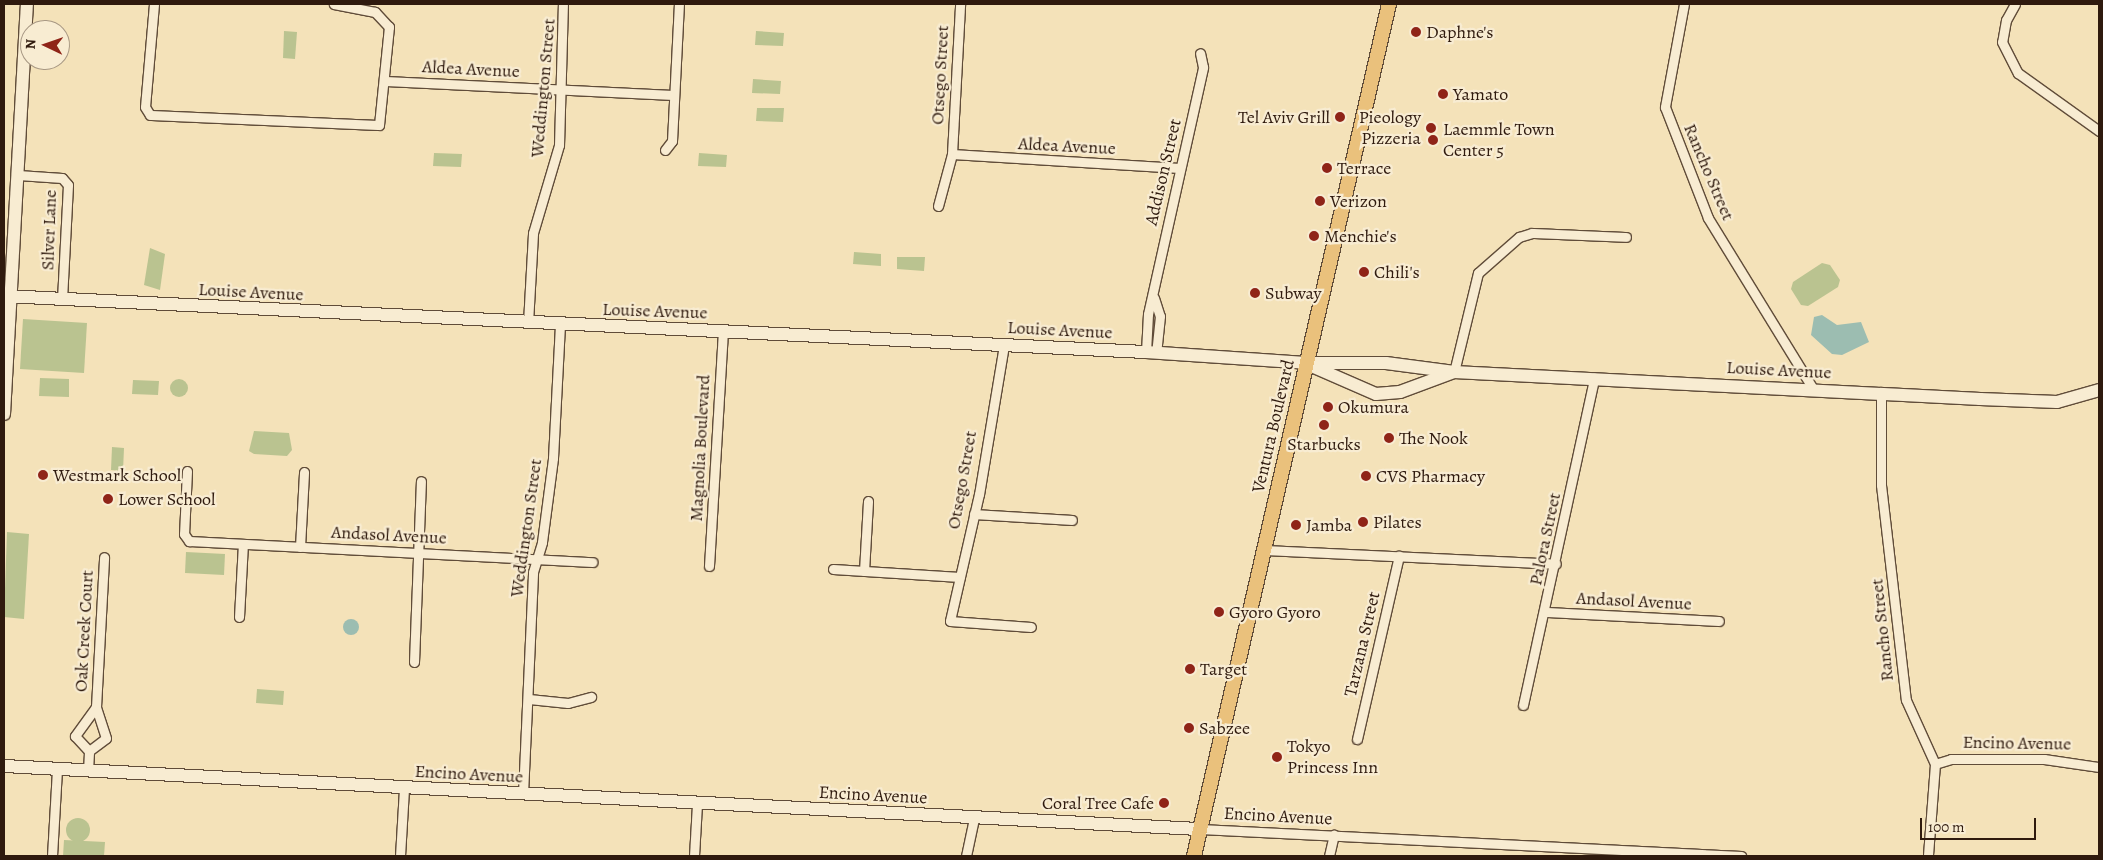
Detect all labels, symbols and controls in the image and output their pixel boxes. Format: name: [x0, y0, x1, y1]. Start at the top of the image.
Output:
street label: Weddington Street: [526, 18, 560, 158]
north arrow: [20, 20, 70, 70]
place label: Daphne's: [1426, 21, 1494, 43]
street label: Otsego Street: [927, 25, 953, 125]
marker: Daphne's: [1410, 26, 1422, 38]
text: N: [21, 39, 40, 50]
street label: Aldea Avenue: [422, 56, 520, 82]
place label: Yamato: [1453, 83, 1508, 105]
marker: Yamato: [1437, 88, 1449, 100]
place label: Tel Aviv Grill: [1238, 106, 1330, 128]
place label: Pieology Pizzeria: [1359, 107, 1421, 150]
marker: Tel Aviv Grill: [1334, 111, 1346, 123]
street label: Addison Street: [1140, 117, 1186, 227]
place label: Laemmle Town Center 5: [1443, 119, 1555, 162]
street label: Rancho Street: [1679, 120, 1739, 224]
marker: Pieology Pizzeria: [1425, 122, 1437, 134]
street label: Aldea Avenue: [1018, 133, 1116, 159]
marker: Laemmle Town Center 5: [1427, 134, 1439, 146]
place label: Terrace: [1337, 157, 1391, 179]
marker: Terrace: [1321, 162, 1333, 174]
street label: Silver Lane: [37, 189, 61, 271]
place label: Verizon: [1330, 190, 1387, 212]
marker: Verizon: [1314, 195, 1326, 207]
place label: Menchie's: [1324, 225, 1397, 247]
marker: Menchie's: [1308, 230, 1320, 242]
place label: Chili's: [1374, 261, 1420, 283]
marker: Chili's: [1358, 266, 1370, 278]
street label: Louise Avenue: [198, 278, 304, 306]
place label: Subway: [1265, 282, 1322, 304]
marker: Subway: [1249, 287, 1261, 299]
street label: Louise Avenue: [602, 298, 708, 324]
street label: Louise Avenue: [1007, 316, 1113, 344]
street label: Louise Avenue: [1726, 356, 1832, 384]
street label: Ventura Boulevard: [1247, 357, 1299, 495]
street label: Magnolia Boulevard: [685, 374, 715, 522]
place label: Okumura: [1338, 396, 1409, 418]
marker: Okumura: [1322, 401, 1334, 413]
marker: Starbucks: [1318, 419, 1330, 431]
place label: The Nook: [1399, 427, 1468, 449]
street label: Otsego Street: [943, 429, 981, 531]
marker: The Nook: [1383, 432, 1395, 444]
place label: Starbucks: [1287, 433, 1361, 455]
street label: Weddington Street: [506, 457, 546, 599]
place label: Westmark School: [53, 464, 181, 486]
place label: CVS Pharmacy: [1376, 465, 1485, 487]
marker: Westmark School: [37, 469, 49, 481]
marker: CVS Pharmacy: [1360, 470, 1372, 482]
place label: Lower School: [118, 488, 215, 510]
street label: Palora Street: [1525, 491, 1565, 587]
marker: Lower School: [102, 493, 114, 505]
place label: Pilates: [1373, 511, 1422, 533]
place label: Jamba: [1306, 514, 1352, 536]
marker: Pilates: [1357, 516, 1369, 528]
marker: Jamba: [1290, 519, 1302, 531]
street label: Andasol Avenue: [331, 521, 447, 549]
street label: Oak Creek Court: [70, 569, 98, 693]
street label: Rancho Street: [1866, 578, 1898, 682]
street label: Andasol Avenue: [1576, 587, 1692, 615]
street label: Tarzana Street: [1339, 589, 1385, 699]
place label: Gyoro Gyoro: [1229, 601, 1321, 623]
marker: Gyoro Gyoro: [1213, 606, 1225, 618]
place label: Target: [1200, 658, 1247, 680]
marker: Target: [1184, 663, 1196, 675]
place label: Sabzee: [1199, 717, 1250, 739]
marker: Sabzee: [1183, 722, 1195, 734]
street label: Encino Avenue: [1962, 731, 2072, 755]
place label: Tokyo Princess Inn: [1287, 736, 1378, 779]
marker: Tokyo Princess Inn: [1271, 751, 1283, 763]
street label: Encino Avenue: [414, 760, 524, 788]
street label: Encino Avenue: [818, 781, 928, 809]
place label: Coral Tree Cafe: [1042, 792, 1154, 814]
marker: Coral Tree Cafe: [1158, 797, 1170, 809]
street label: Encino Avenue: [1223, 802, 1333, 830]
scale bar: [1923, 808, 2039, 840]
text: 100 m: [1928, 817, 1965, 837]

